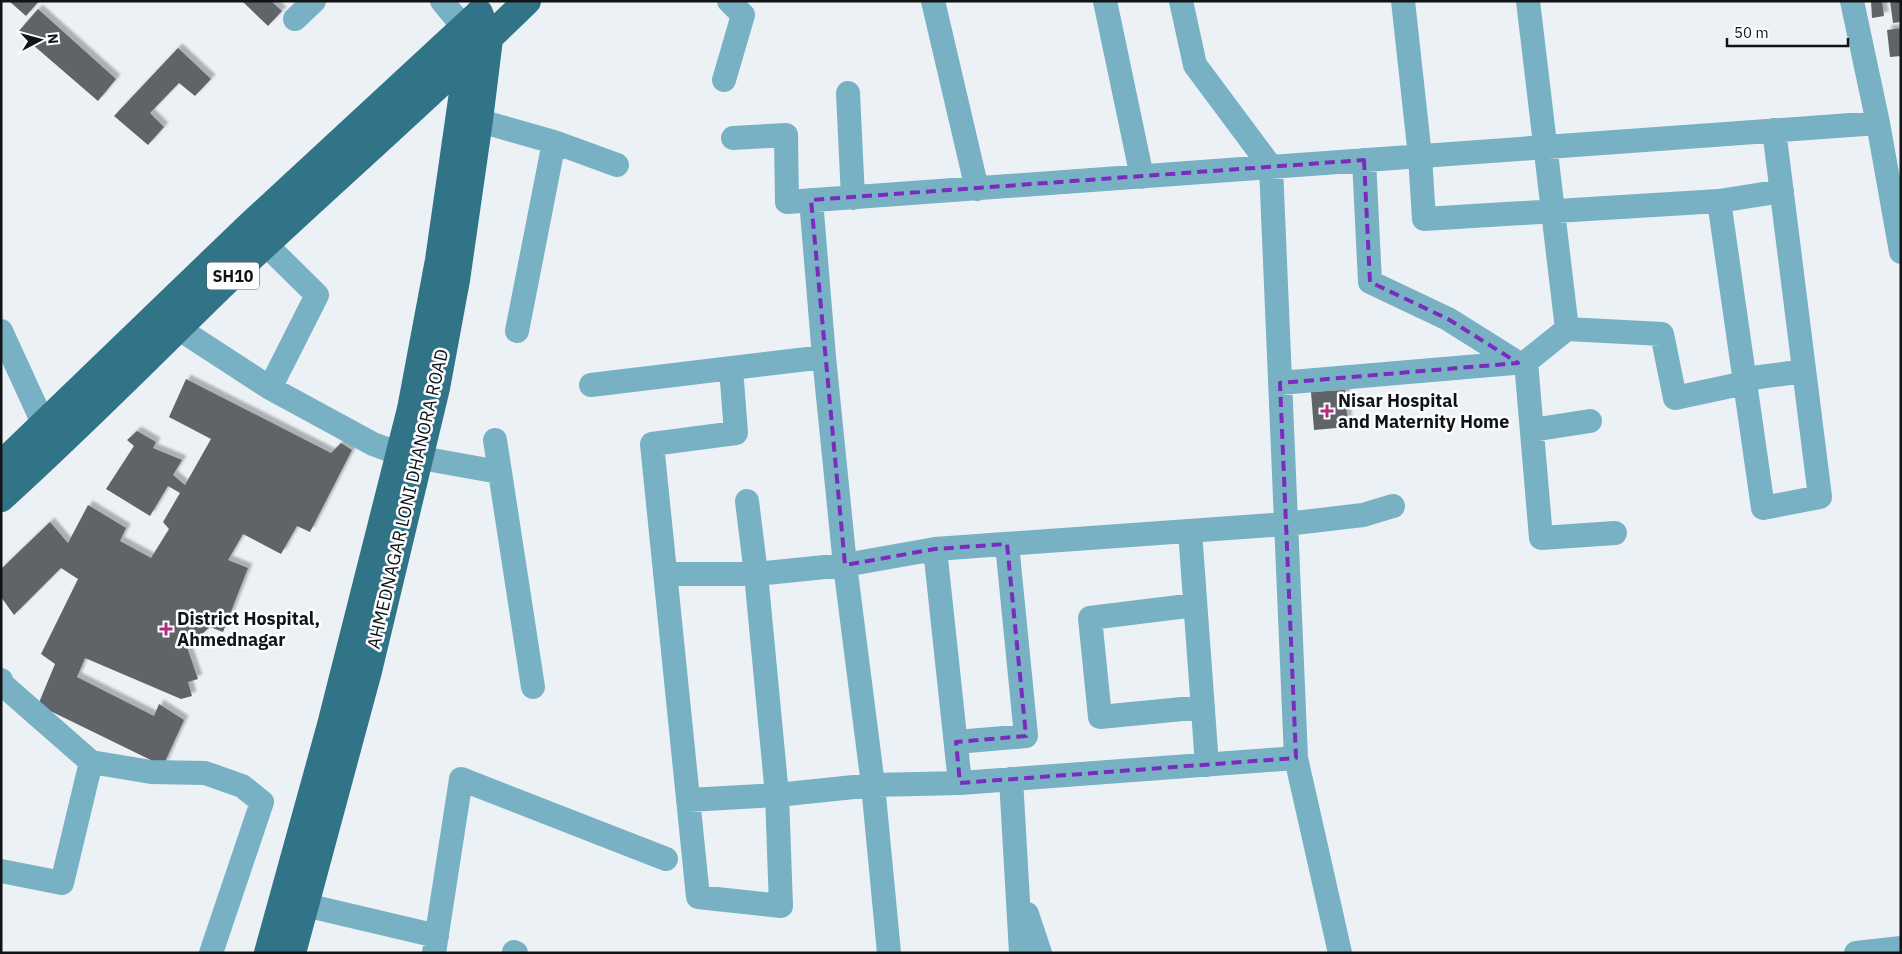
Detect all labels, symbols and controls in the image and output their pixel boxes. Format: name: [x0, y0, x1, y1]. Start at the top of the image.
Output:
north arrow: [15, 15, 65, 65]
scale bar: [1727, 15, 1848, 47]
text: 50 m: [1734, 23, 1769, 42]
text: N: [43, 33, 62, 45]
road number: SH10: [207, 262, 259, 290]
street label: AHMEDNAGAR LONI DHANORA ROAD: [362, 347, 453, 651]
place label: Nisar Hospital and Maternity Home: [1338, 389, 1509, 433]
marker: Nisar Hospital and Maternity Home: [1320, 404, 1334, 418]
place label: District Hospital, Ahmednagar: [177, 607, 320, 651]
marker: District Hospital, Ahmednagar: [159, 622, 173, 636]

